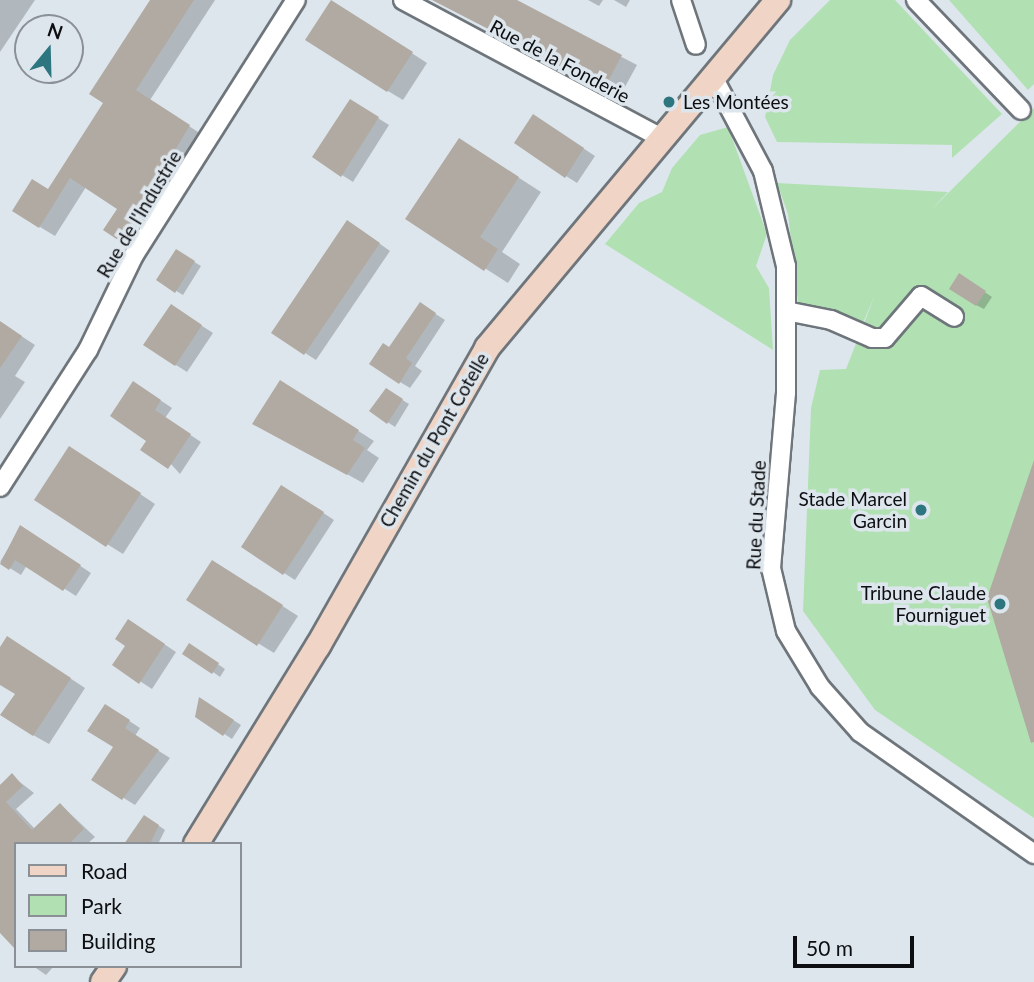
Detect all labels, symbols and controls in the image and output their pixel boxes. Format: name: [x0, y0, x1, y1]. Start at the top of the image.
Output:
north arrow: [14, 14, 84, 84]
street label: Rue de la Fonderie: [486, 15, 634, 107]
text: N: [45, 17, 66, 44]
place label: Les Montées: [683, 91, 789, 113]
marker: Les Montées: [661, 94, 677, 110]
street label: Rue de l'Industrie: [92, 146, 186, 282]
street label: Chemin du Pont Cotelle: [375, 349, 493, 531]
street label: Rue du Stade: [742, 460, 770, 570]
place label: Stade Marcel Garcin: [799, 488, 907, 532]
marker: Stade Marcel Garcin: [913, 502, 929, 518]
place label: Tribune Claude Fourniguet: [861, 582, 986, 626]
marker: Tribune Claude Fourniguet: [992, 596, 1008, 612]
legend: [14, 842, 242, 968]
text: Road: [81, 858, 128, 883]
text: Park: [81, 893, 122, 918]
scale bar: [796, 922, 917, 966]
text: Building: [81, 928, 156, 953]
text: 50 m: [806, 935, 853, 960]

